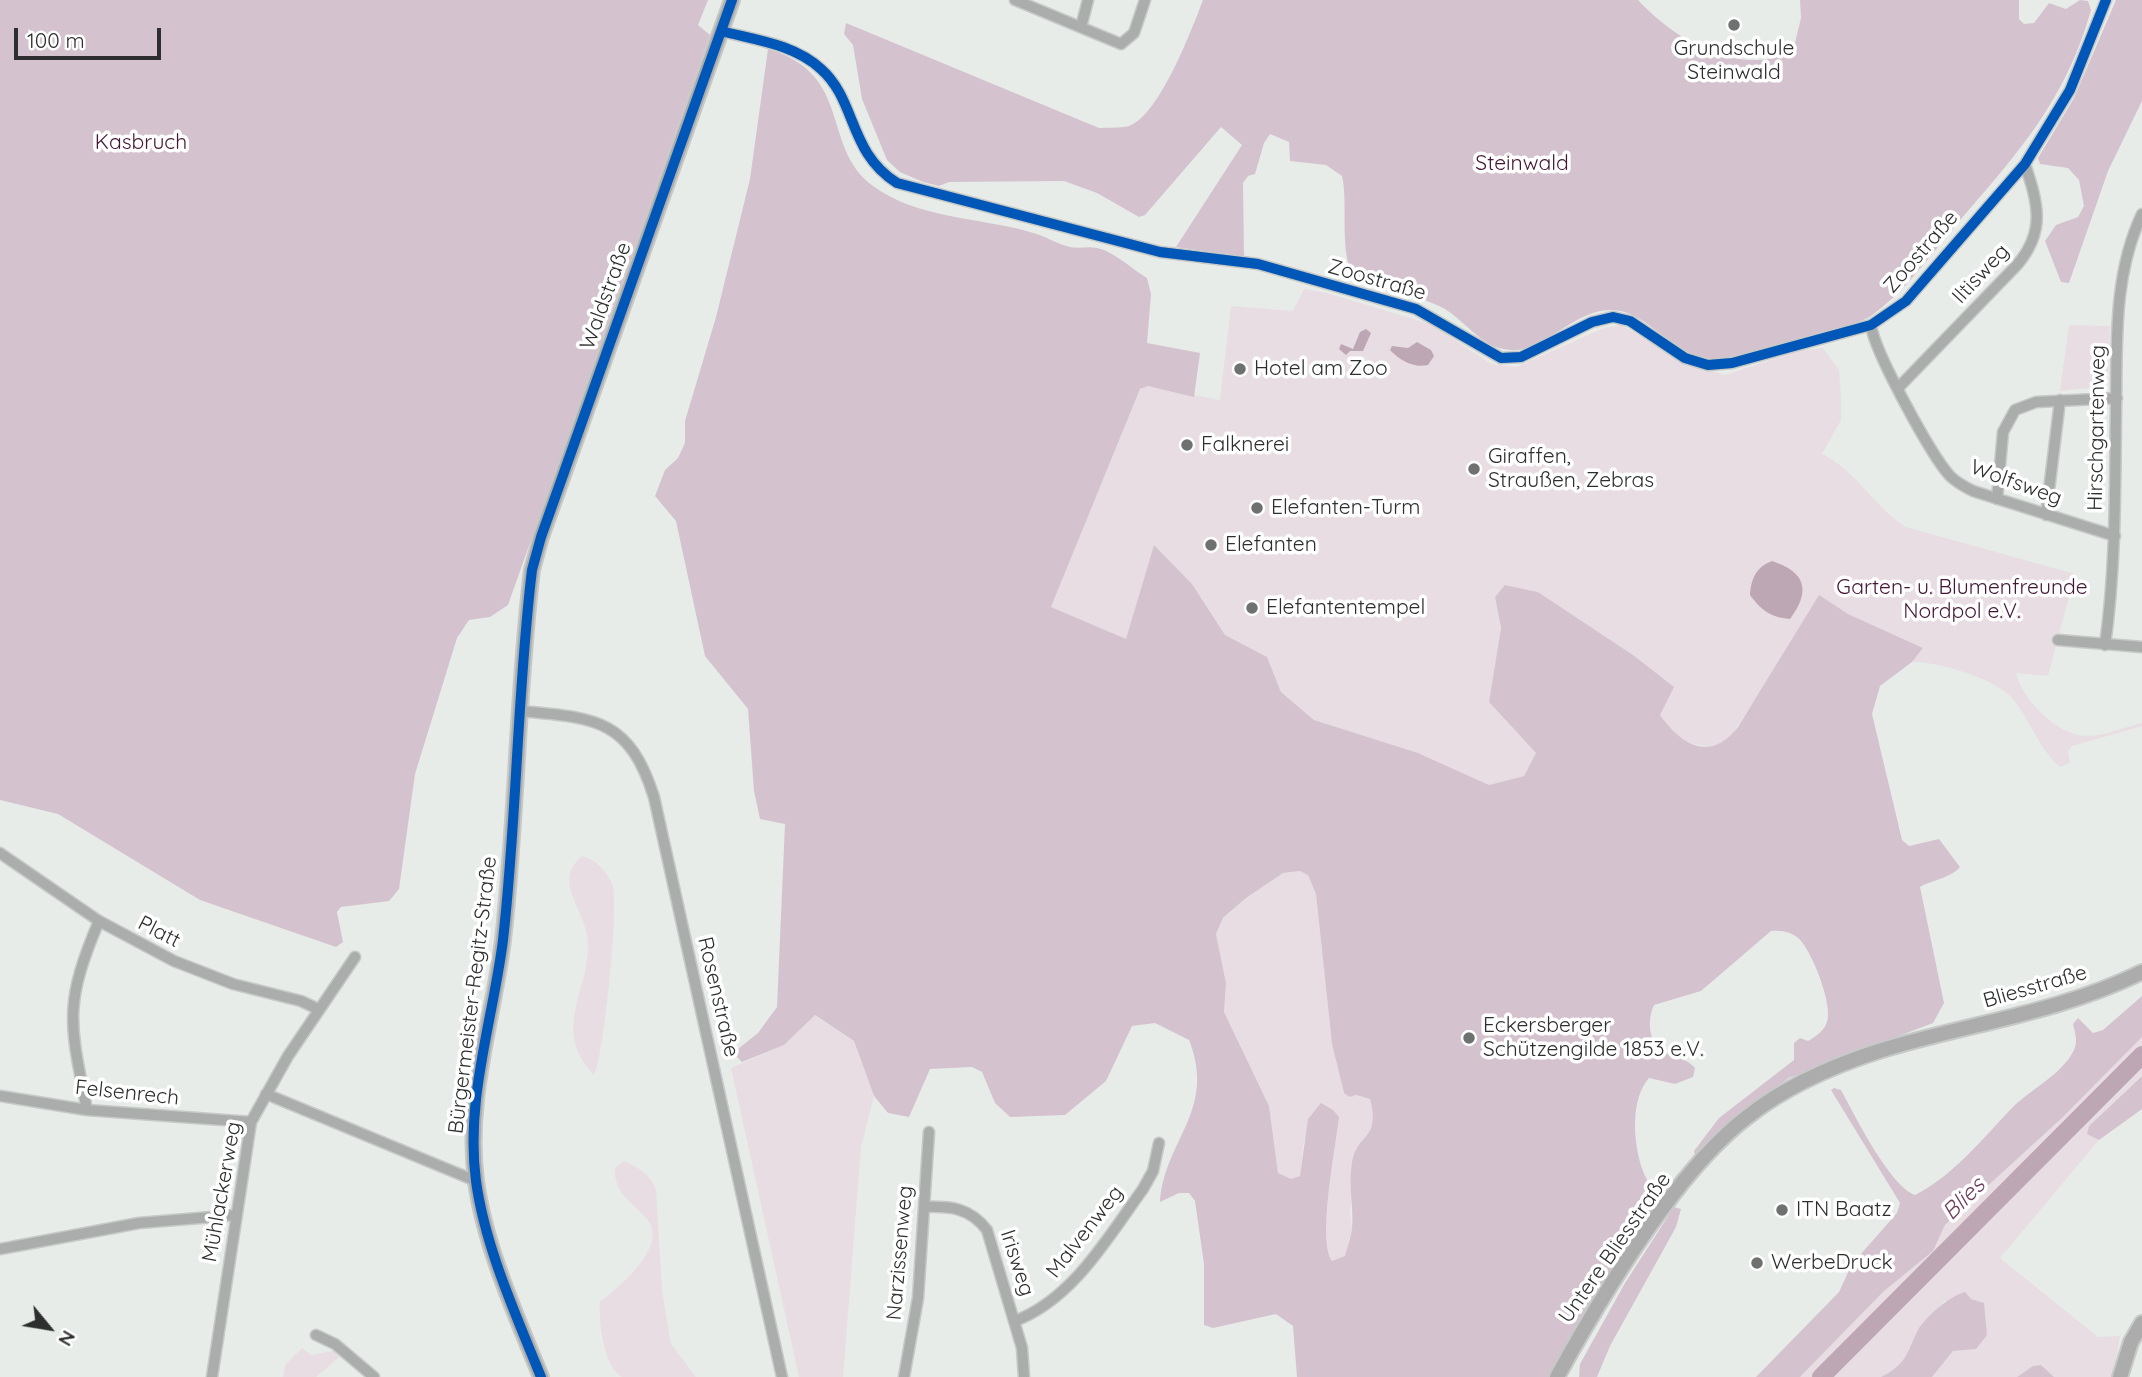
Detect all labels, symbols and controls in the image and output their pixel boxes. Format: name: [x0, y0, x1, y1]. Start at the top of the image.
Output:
scale bar: [18, 14, 164, 58]
marker: Grundschule Steinwald: [1726, 17, 1742, 33]
text: 100 m: [27, 27, 85, 53]
place label: Grundschule Steinwald: [1674, 36, 1794, 86]
park label: Kasbruch: [95, 130, 187, 156]
park label: Steinwald: [1475, 151, 1569, 177]
street label: Zoostraße: [1878, 206, 1964, 298]
street label: Waldstraße: [575, 239, 637, 353]
street label: Iltisweg: [1947, 239, 2015, 309]
street label: Zoostraße: [1325, 254, 1429, 306]
street label: Hirschgartenweg: [2083, 345, 2111, 511]
place label: Hotel am Zoo: [1254, 356, 1388, 382]
marker: Hotel am Zoo: [1232, 361, 1248, 377]
place label: Falknerei: [1201, 432, 1289, 458]
marker: Falknerei: [1179, 437, 1195, 453]
place label: Giraffen, Straußen, Zebras: [1488, 444, 1654, 494]
street label: Wolfsweg: [1967, 455, 2065, 511]
marker: Giraffen, Straußen, Zebras: [1466, 461, 1482, 477]
place label: Elefanten-Turm: [1271, 495, 1420, 521]
marker: Elefanten-Turm: [1249, 500, 1265, 516]
place label: Elefanten: [1225, 532, 1317, 558]
marker: Elefanten: [1203, 537, 1219, 553]
park label: Garten- u. Blumenfreunde Nordpol e.V.: [1836, 575, 2088, 625]
place label: Elefantentempel: [1266, 595, 1425, 621]
marker: Elefantentempel: [1244, 600, 1260, 616]
street label: Bürgermeister-Regitz-Straße: [443, 855, 503, 1135]
street label: Platt: [134, 911, 184, 953]
street label: Rosenstraße: [692, 934, 744, 1060]
street label: Bliesstraße: [1980, 960, 2090, 1014]
place label: Eckersberger Schützengilde 1853 e.V.: [1483, 1013, 1704, 1063]
marker: Eckersberger Schützengilde 1853 e.V.: [1461, 1030, 1477, 1046]
street label: Felsenrech: [74, 1075, 180, 1111]
street label: Mühlackerweg: [197, 1120, 247, 1264]
street label: Untere Bliesstraße: [1554, 1168, 1676, 1328]
water label: Blies: [1937, 1172, 1991, 1226]
street label: Malvenweg: [1041, 1181, 1129, 1283]
street label: Narzissenweg: [882, 1185, 918, 1321]
place label: ITN Baatz: [1796, 1197, 1891, 1223]
marker: ITN Baatz: [1774, 1202, 1790, 1218]
street label: Irisweg: [994, 1227, 1040, 1299]
place label: WerbeDruck: [1771, 1250, 1893, 1276]
marker: WerbeDruck: [1749, 1255, 1765, 1271]
north arrow: [14, 1293, 84, 1363]
text: N: [53, 1326, 81, 1351]

